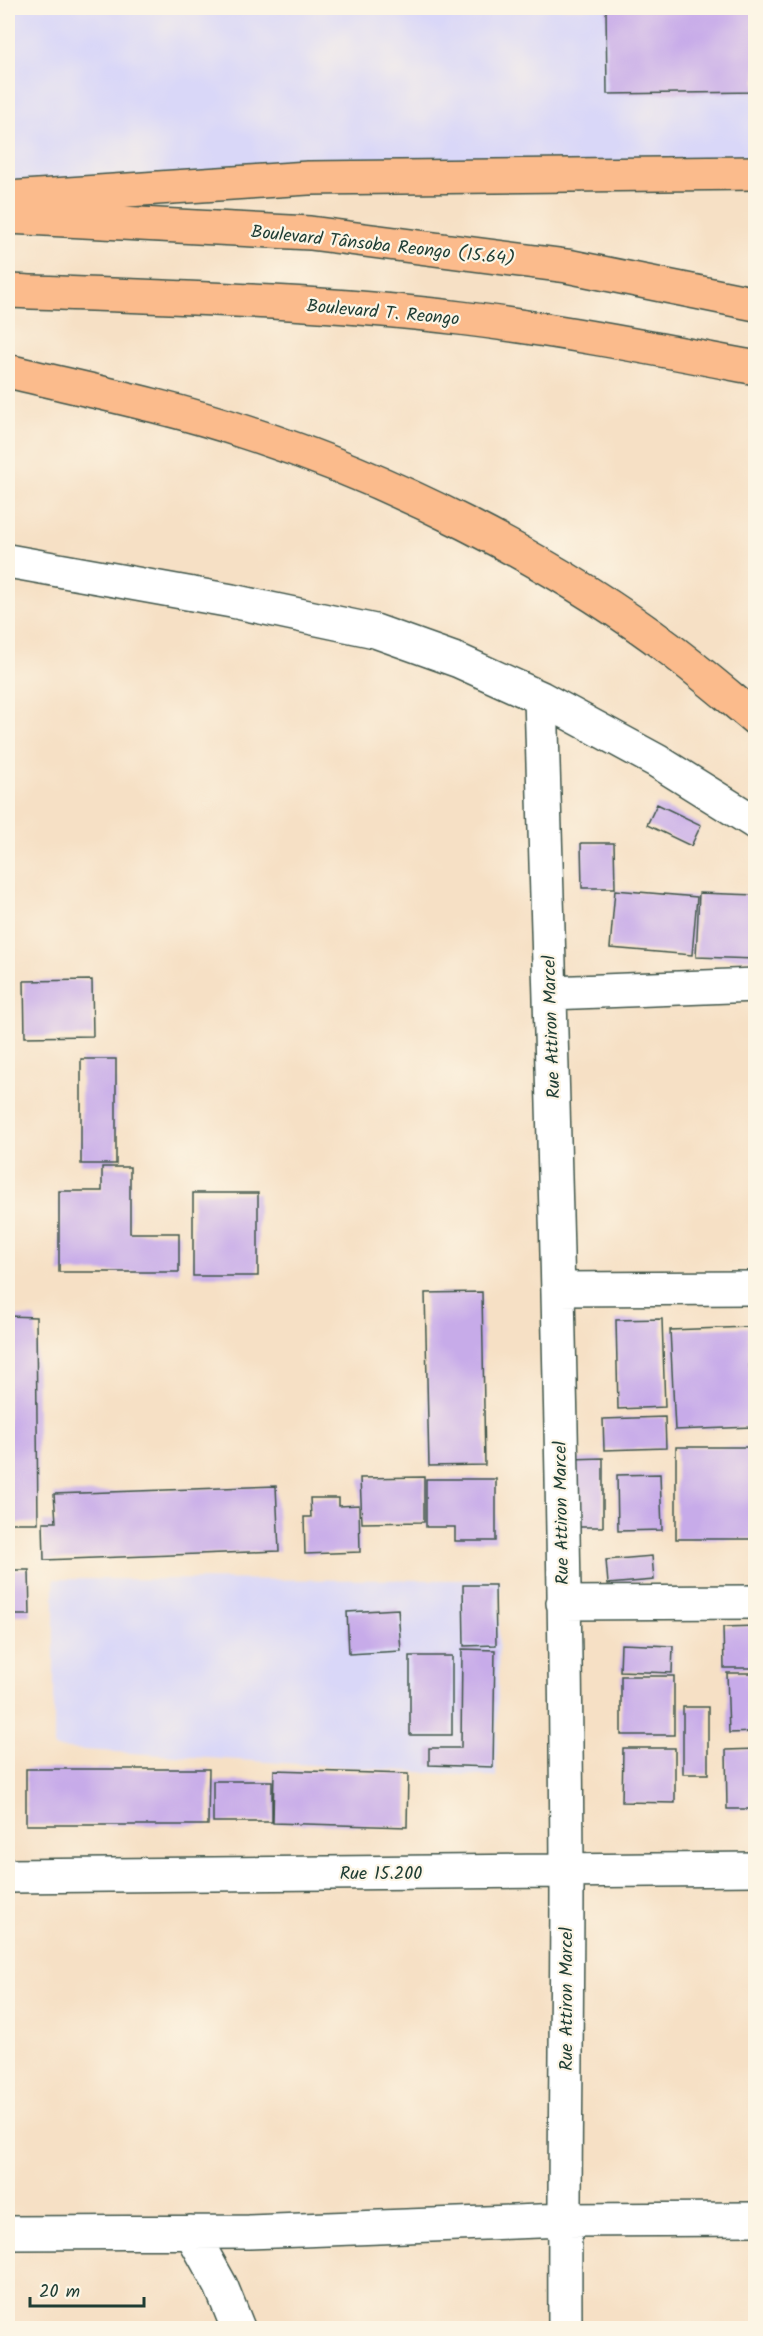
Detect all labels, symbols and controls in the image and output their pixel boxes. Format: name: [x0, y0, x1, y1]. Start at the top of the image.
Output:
street label: Boulevard Tânsoba Reongo (15.64): [249, 218, 516, 275]
street label: Boulevard T. Reongo: [305, 292, 460, 335]
street label: Rue Attiron Marcel: [535, 954, 569, 1099]
street label: Rue Attiron Marcel: [547, 1440, 578, 1585]
street label: Rue 15.200: [340, 1860, 422, 1889]
street label: Rue Attiron Marcel: [553, 1927, 582, 2071]
scale bar: [30, 2270, 144, 2308]
text: 20 m: [39, 2278, 80, 2307]

